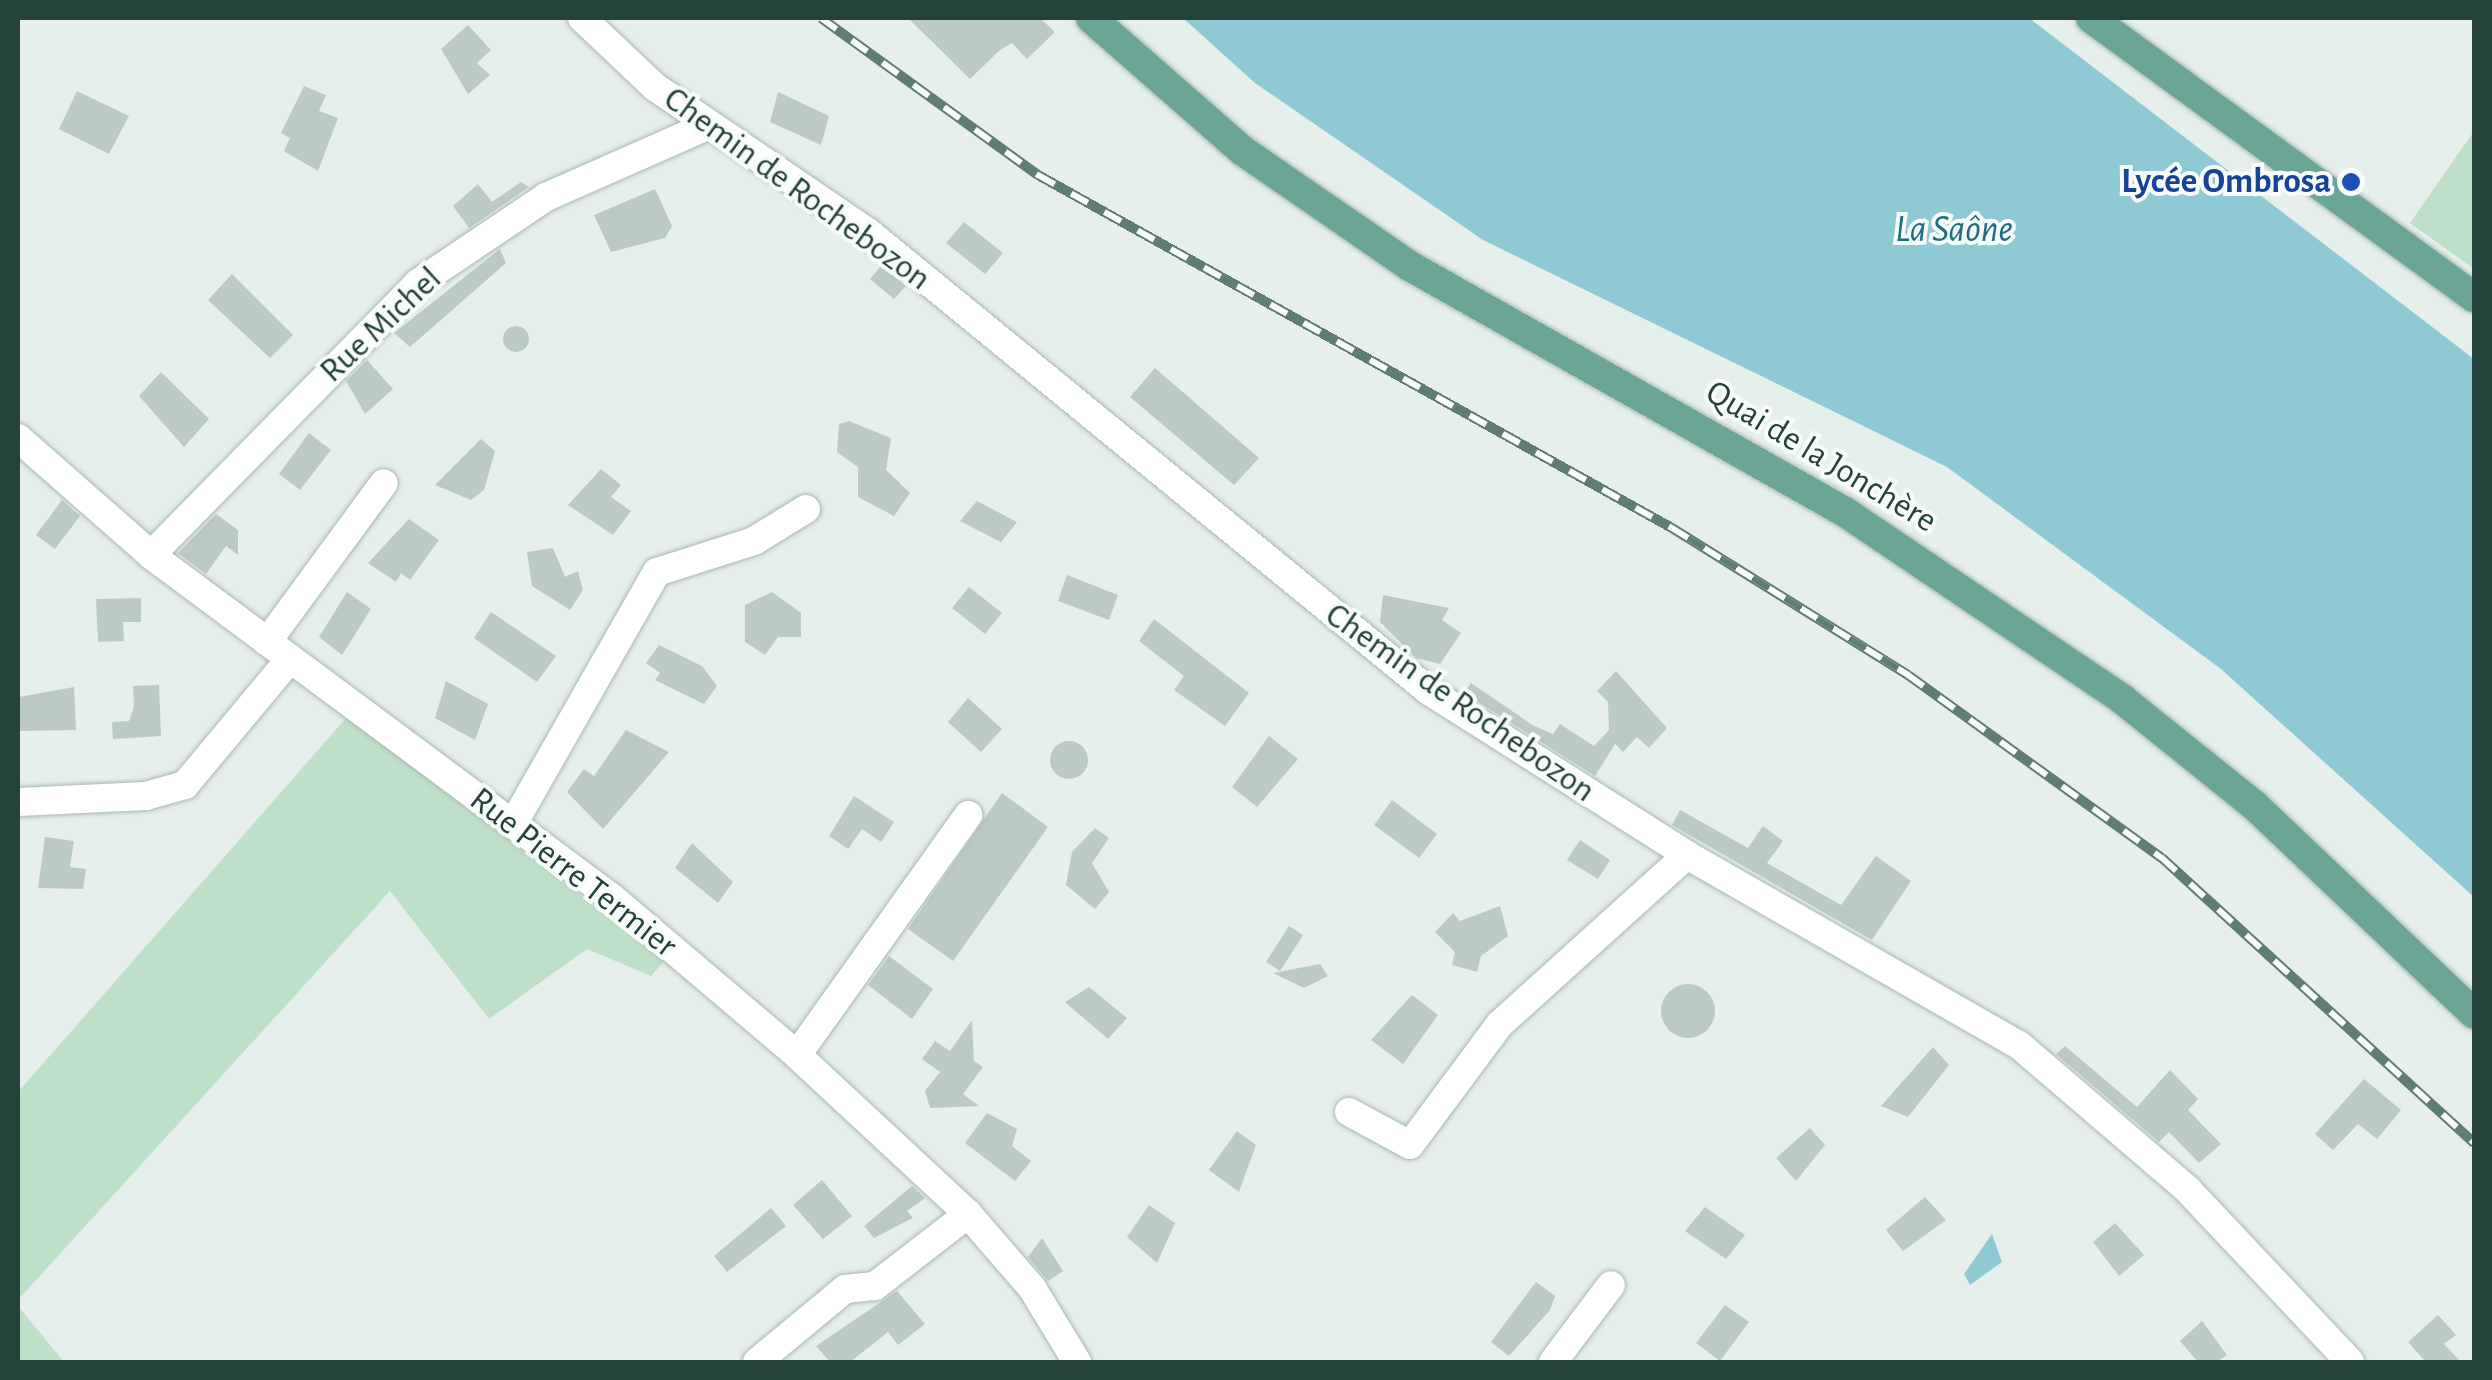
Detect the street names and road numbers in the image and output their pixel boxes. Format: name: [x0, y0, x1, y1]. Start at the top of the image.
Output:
street label: Chemin de Rochebozon: [655, 78, 939, 300]
street label: Rue Michel: [311, 258, 451, 392]
street label: Quai de la Jonchère: [1698, 372, 1944, 542]
street label: Chemin de Rochebozon: [1317, 594, 1603, 812]
street label: Rue Pierre Termier: [461, 779, 685, 967]

